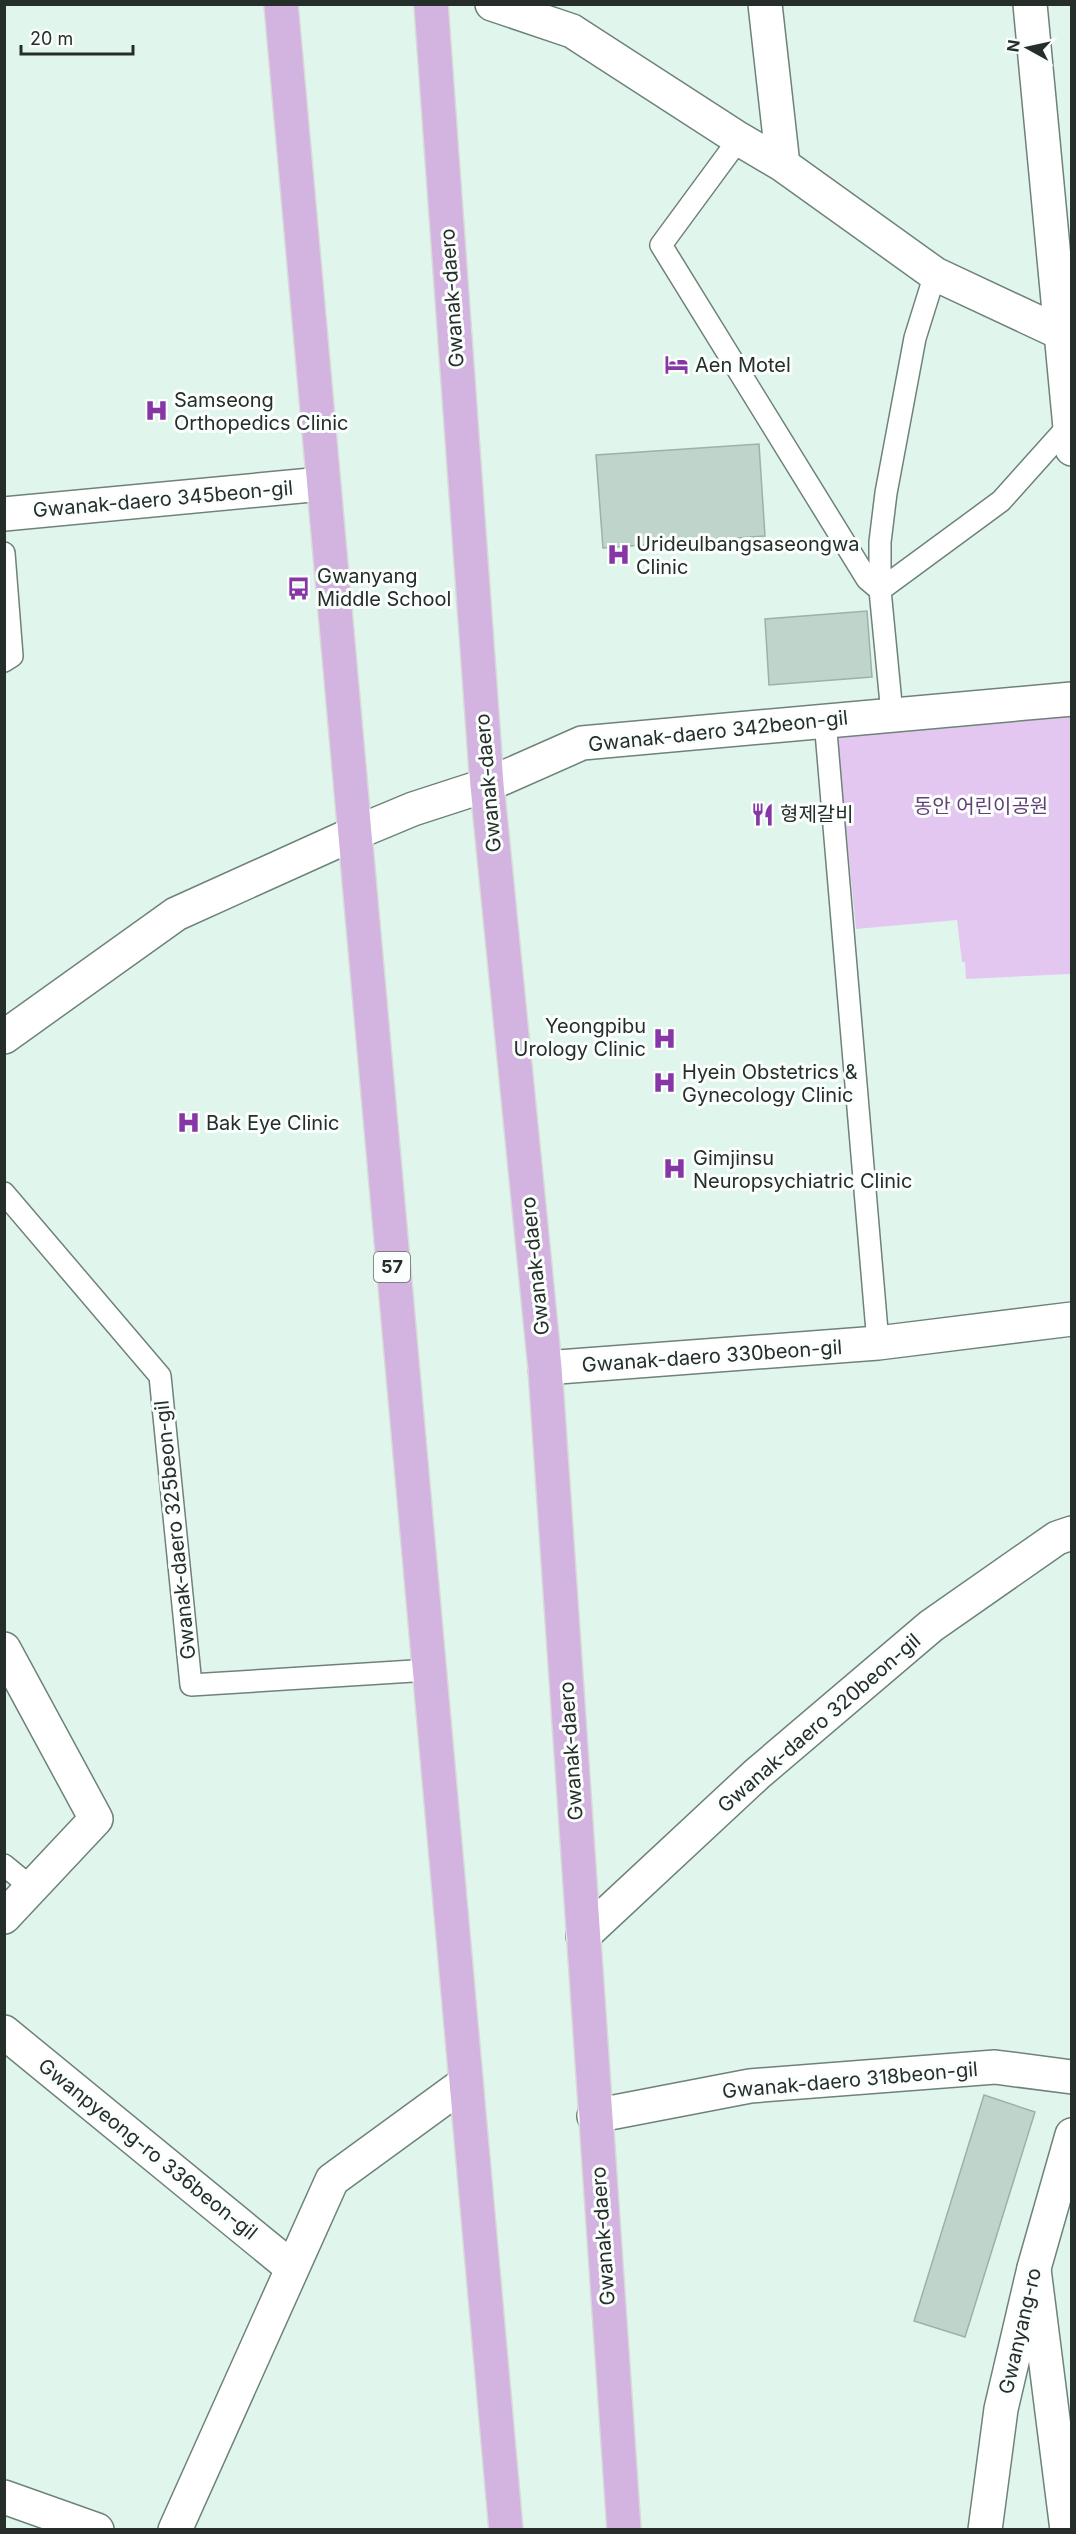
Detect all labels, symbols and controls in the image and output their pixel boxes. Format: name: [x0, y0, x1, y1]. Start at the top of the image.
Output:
scale bar: [21, 18, 134, 56]
north arrow: [998, 18, 1058, 78]
text: 20 m: [30, 28, 73, 49]
text: N: [1002, 38, 1024, 53]
street label: Gwanak-daero: [435, 228, 469, 368]
hotel icon: Aen Motel: [664, 352, 690, 378]
place label: Aen Motel: [695, 353, 791, 377]
place label: Samseong Orthopedics Clinic: [174, 388, 348, 435]
hospital icon: Samseong Orthopedics Clinic: [143, 398, 169, 424]
street label: Gwanak-daero 345beon-gil: [32, 476, 294, 522]
place label: Urideulbangsaseongwa Clinic: [636, 532, 860, 579]
hospital icon: Urideulbangsaseongwa Clinic: [605, 542, 631, 568]
place label: Gwanyang Middle School: [317, 564, 451, 611]
bus stop icon: Gwanyang Middle School: [286, 575, 312, 601]
street label: Gwanak-daero 342beon-gil: [587, 705, 849, 757]
street label: Gwanak-daero: [470, 713, 506, 853]
park label: 동안 어린이공원: [914, 794, 1048, 818]
restaurant icon: 형제갈비: [749, 801, 775, 827]
place label: 형제갈비: [780, 802, 854, 826]
place label: Yeongpibu Urology Clinic: [514, 1014, 646, 1061]
hospital icon: Yeongpibu Urology Clinic: [651, 1025, 677, 1051]
place label: Hyein Obstetrics & Gynecology Clinic: [682, 1060, 858, 1107]
hospital icon: Hyein Obstetrics & Gynecology Clinic: [651, 1070, 677, 1096]
hospital icon: Bak Eye Clinic: [175, 1110, 201, 1136]
place label: Bak Eye Clinic: [206, 1111, 339, 1135]
place label: Gimjinsu Neuropsychiatric Clinic: [693, 1146, 912, 1193]
hospital icon: Gimjinsu Neuropsychiatric Clinic: [662, 1156, 688, 1182]
street label: Gwanak-daero: [516, 1196, 554, 1336]
road number: 57: [374, 1252, 410, 1282]
street label: Gwanak-daero 330beon-gil: [581, 1335, 843, 1377]
street label: Gwanak-daero 325beon-gil: [149, 1399, 201, 1661]
street label: Gwanak-daero 320beon-gil: [713, 1628, 925, 1818]
street label: Gwanak-daero: [554, 1681, 588, 1821]
street label: Gwanpyeong-ro 336beon-gil: [34, 2053, 262, 2245]
street label: Gwanak-daero 318beon-gil: [721, 2057, 979, 2103]
street label: Gwanak-daero: [586, 2166, 620, 2306]
street label: Gwanyang-ro: [994, 2266, 1046, 2396]

